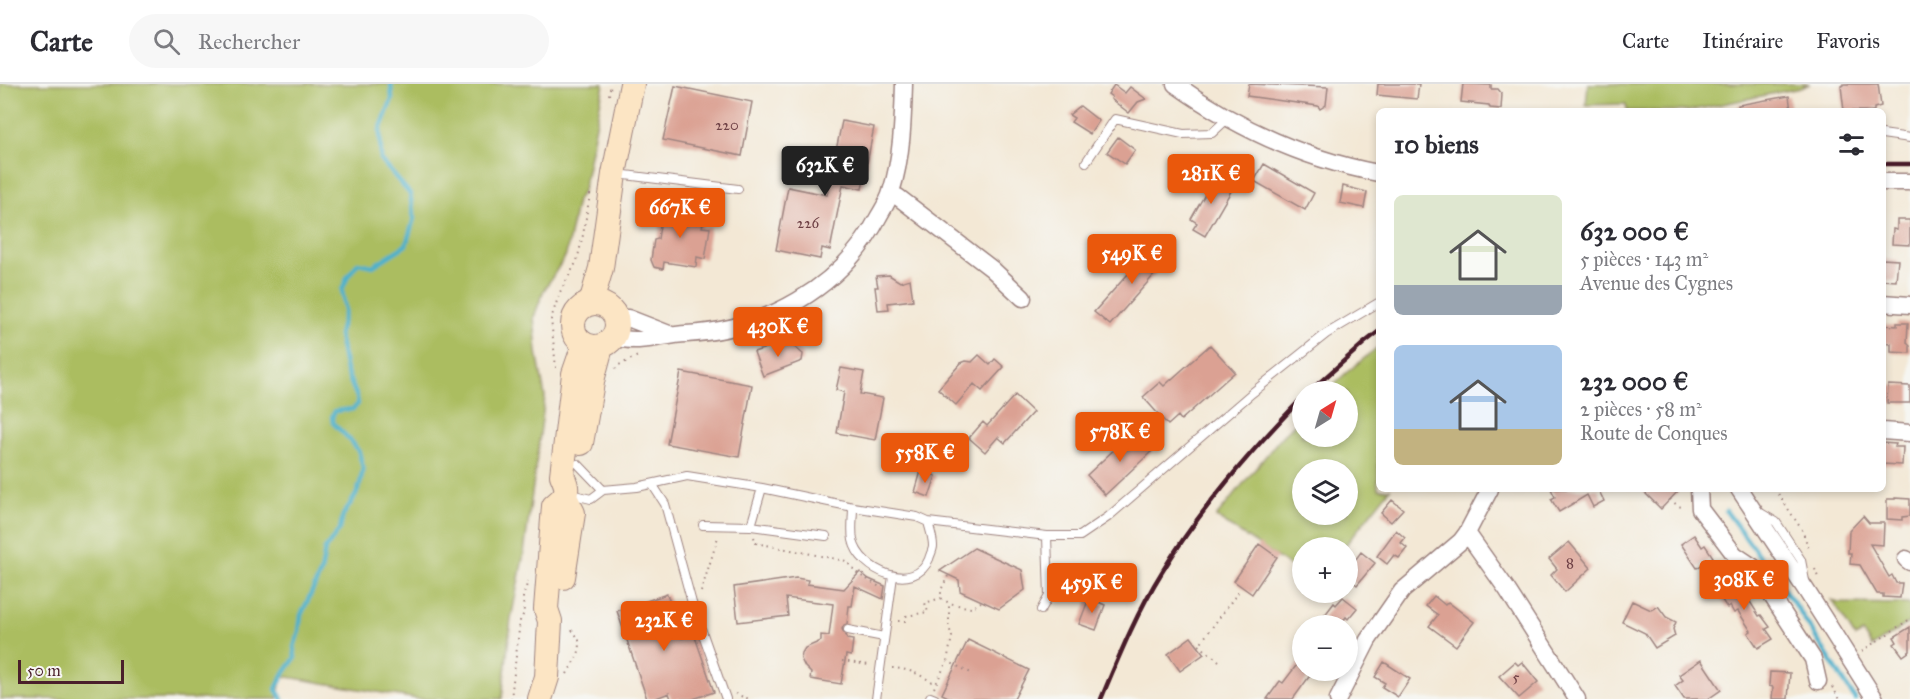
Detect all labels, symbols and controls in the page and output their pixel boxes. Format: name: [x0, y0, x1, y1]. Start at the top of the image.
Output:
search box: [129, 14, 549, 68]
text: Carte: [30, 24, 93, 59]
icon: search: [150, 25, 183, 58]
text: Rechercher: [198, 28, 300, 55]
text: Carte: [1622, 28, 1669, 54]
text: Itinéraire: [1702, 28, 1783, 54]
text: Favoris: [1816, 28, 1880, 54]
house number: 220: [715, 116, 739, 134]
text: 10 biens: [1394, 128, 1479, 160]
icon: filters: [1835, 128, 1868, 161]
pin: 632K €: [776, 146, 874, 197]
text: 632K €: [796, 153, 854, 177]
pin: 281K €: [1162, 154, 1260, 205]
text: 281K €: [1181, 161, 1241, 185]
pin: 667K €: [631, 188, 729, 239]
text: 667K €: [649, 195, 711, 219]
house number: 226: [797, 214, 821, 232]
text: 632 000 €: [1580, 215, 1689, 247]
icon: home: [1442, 219, 1514, 291]
pin: 549K €: [1083, 234, 1181, 285]
text: 549K €: [1101, 241, 1163, 265]
text: 5 pièces · 143 m²: [1580, 247, 1708, 271]
text: Avenue des Cygnes: [1580, 271, 1733, 295]
pin: 430K €: [729, 307, 827, 358]
text: 430K €: [747, 314, 809, 338]
text: 232 000 €: [1580, 365, 1688, 397]
icon: home: [1442, 369, 1514, 441]
north arrow: [1292, 381, 1358, 447]
map controls: [1292, 381, 1358, 681]
text: 2 pièces · 58 m²: [1580, 397, 1702, 421]
pin: 578K €: [1071, 412, 1169, 463]
text: 578K €: [1089, 419, 1151, 443]
text: Route de Conques: [1580, 421, 1728, 445]
pin: 558K €: [876, 433, 974, 484]
text: 558K €: [895, 440, 955, 464]
button: layers: [1292, 459, 1358, 525]
button: +: [1292, 537, 1358, 603]
house number: 8: [1566, 554, 1574, 572]
pin: 308K €: [1695, 560, 1793, 611]
pin: 459K €: [1043, 563, 1141, 614]
text: 308K €: [1714, 567, 1774, 591]
text: 459K €: [1061, 570, 1123, 594]
pin: 232K €: [615, 601, 713, 652]
text: 232K €: [635, 608, 693, 632]
button: −: [1292, 615, 1358, 681]
scale bar: [18, 657, 124, 684]
text: 50 m: [27, 661, 61, 680]
house number: 5: [1513, 668, 1520, 686]

